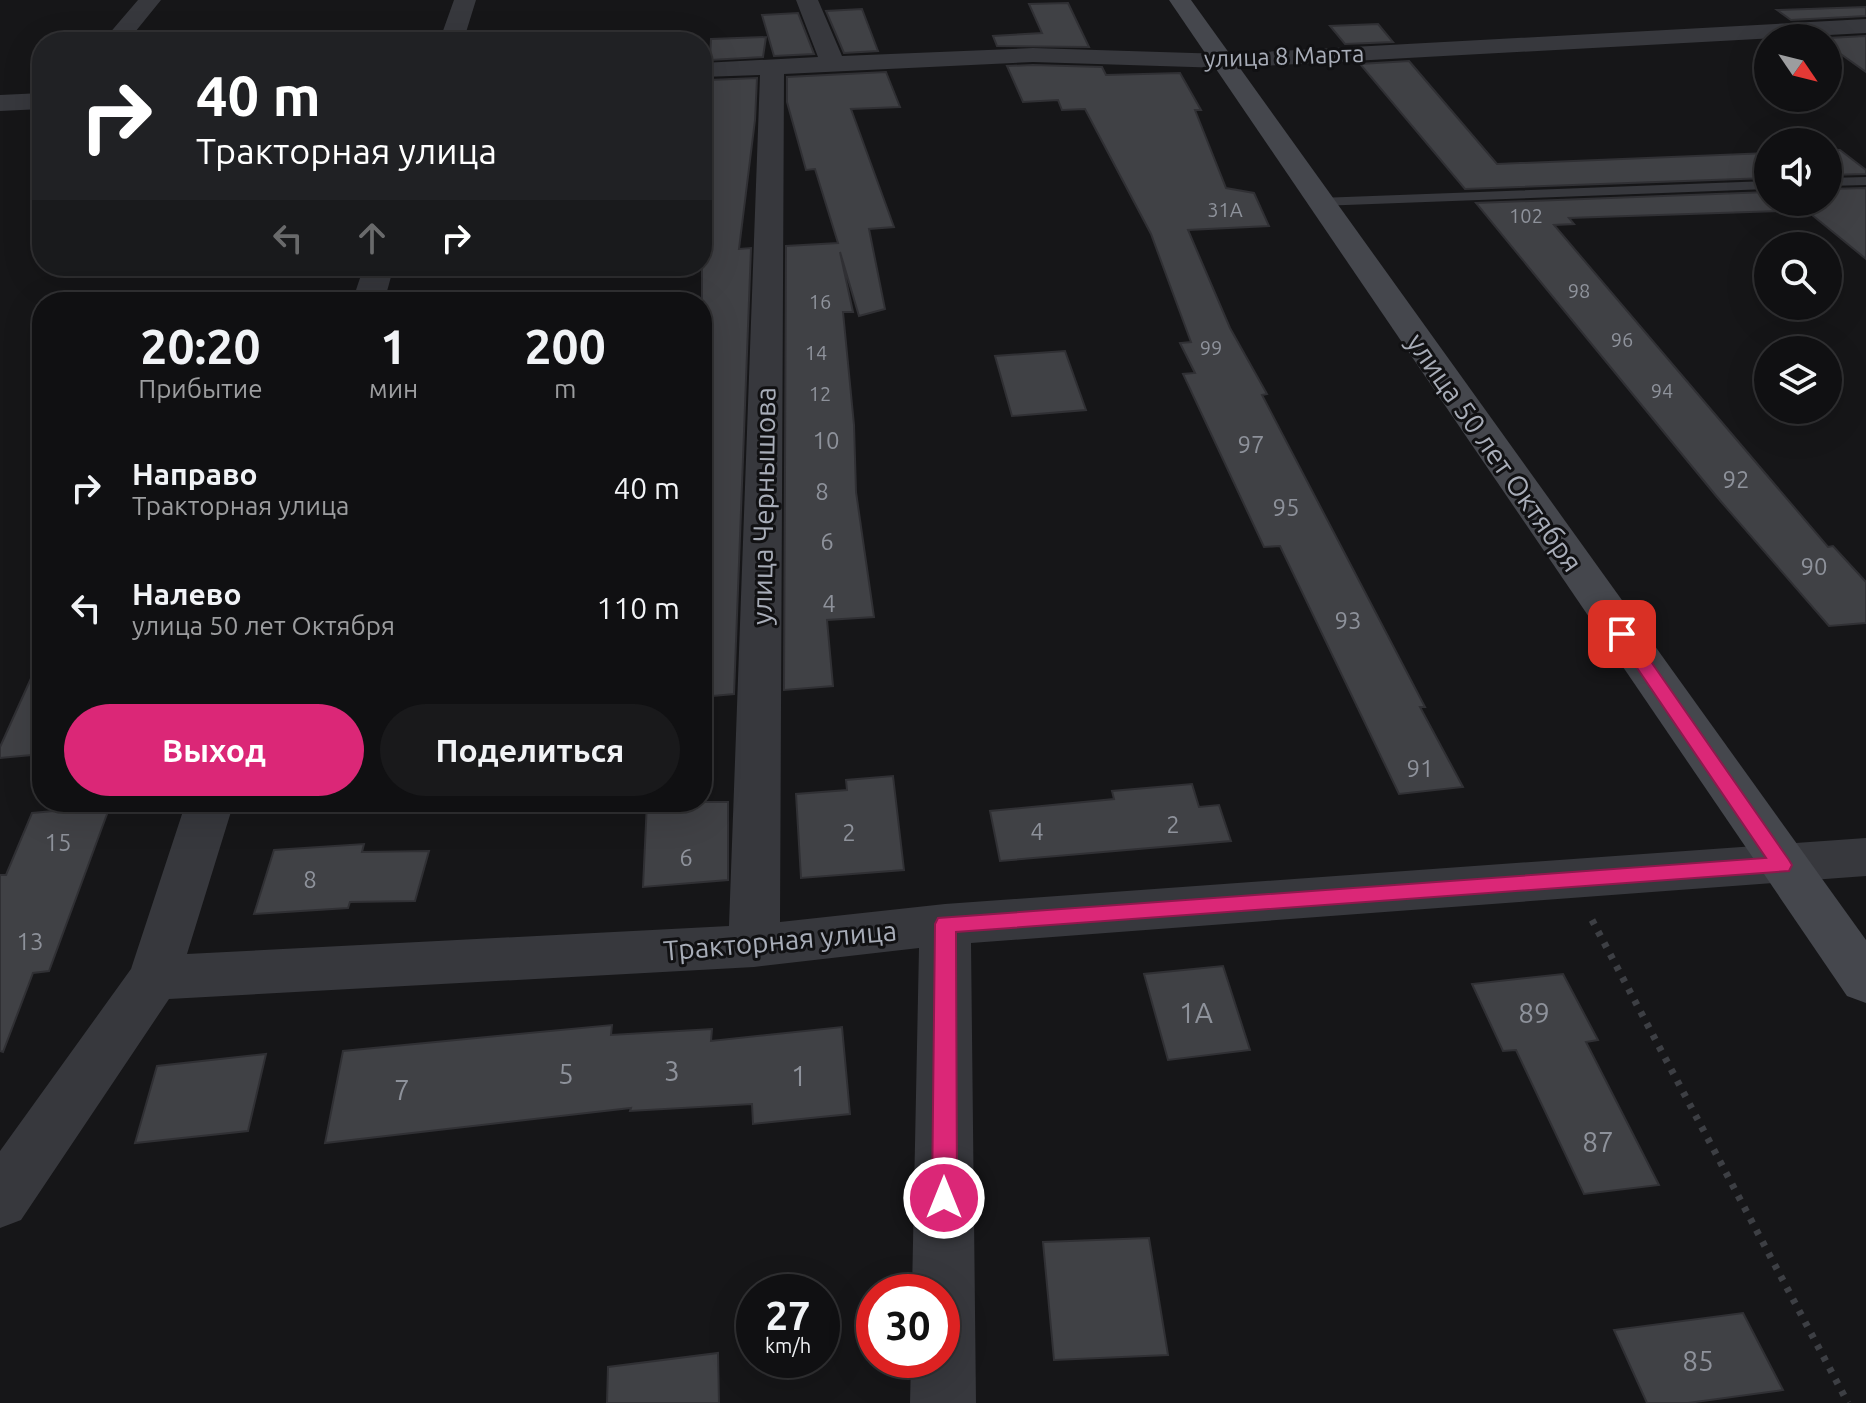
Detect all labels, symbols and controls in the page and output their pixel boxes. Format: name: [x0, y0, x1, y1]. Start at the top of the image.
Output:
north arrow: [1754, 24, 1842, 112]
map controls: [1754, 24, 1842, 424]
street label: улица 8 Марта: [1203, 40, 1365, 72]
icon: right: [64, 64, 168, 168]
text: 40 m: [196, 64, 321, 127]
button: sound: [1754, 128, 1842, 216]
text: Тракторная улица: [196, 130, 497, 171]
house number: 31А: [1207, 198, 1243, 221]
house number: 102: [1509, 204, 1543, 227]
icon: left: [266, 216, 310, 260]
icon: ahead: [350, 216, 394, 260]
icon: right: [434, 216, 478, 260]
button: search: [1754, 232, 1842, 320]
house number: 98: [1568, 279, 1590, 302]
house number: 16: [809, 290, 831, 313]
text: 20:20: [140, 319, 260, 373]
text: 1: [380, 319, 407, 373]
text: 200: [525, 319, 606, 373]
street label: улица 50 лет Октября: [1401, 327, 1589, 577]
house number: 96: [1611, 328, 1633, 351]
house number: 99: [1200, 336, 1222, 359]
button: layers: [1754, 336, 1842, 424]
house number: 14: [805, 341, 827, 364]
text: Прибытие: [138, 374, 263, 403]
text: мин: [369, 374, 418, 403]
text: m: [554, 374, 576, 403]
house number: 94: [1651, 379, 1673, 402]
house number: 12: [809, 382, 831, 405]
street label: улица Чернышова: [745, 387, 781, 625]
house number: 10: [812, 427, 840, 454]
house number: 97: [1237, 431, 1265, 458]
text: Направо: [132, 457, 258, 491]
icon: right: [64, 466, 108, 510]
house number: 92: [1722, 466, 1750, 493]
text: 40 m: [613, 471, 680, 505]
house number: 8: [815, 478, 829, 505]
text: Тракторная улица: [132, 491, 349, 520]
house number: 95: [1272, 494, 1300, 521]
house number: 6: [820, 528, 834, 555]
house number: 90: [1800, 553, 1828, 580]
text: Налево: [132, 577, 242, 611]
icon: left: [64, 586, 108, 630]
house number: 4: [822, 590, 836, 617]
text: 110 m: [596, 591, 680, 625]
pin: [1588, 600, 1656, 668]
house number: 93: [1334, 607, 1362, 634]
text: улица 50 лет Октября: [132, 611, 395, 640]
icon: arrive: [1600, 612, 1644, 656]
button: Выход: [64, 704, 364, 796]
button: Поделиться: [380, 704, 680, 796]
house number: 91: [1406, 755, 1434, 782]
house number: 2: [1166, 811, 1180, 838]
house number: 4: [1030, 818, 1044, 845]
house number: 2: [842, 819, 856, 846]
house number: 15: [44, 829, 72, 856]
house number: 6: [679, 844, 693, 871]
house number: 8: [303, 866, 317, 893]
street label: Тракторная улица: [662, 914, 898, 966]
house number: 13: [16, 928, 44, 955]
house number: 1А: [1179, 997, 1213, 1028]
house number: 89: [1518, 997, 1550, 1028]
house number: 3: [664, 1055, 680, 1086]
house number: 5: [558, 1058, 574, 1089]
house number: 1: [791, 1060, 807, 1091]
house number: 7: [394, 1074, 410, 1105]
house number: 87: [1582, 1126, 1614, 1157]
position arrow: [902, 1156, 986, 1240]
speed limit sign: 30: [856, 1274, 960, 1378]
text: 27: [765, 1293, 811, 1338]
text: km/h: [765, 1334, 811, 1357]
house number: 85: [1682, 1345, 1714, 1376]

